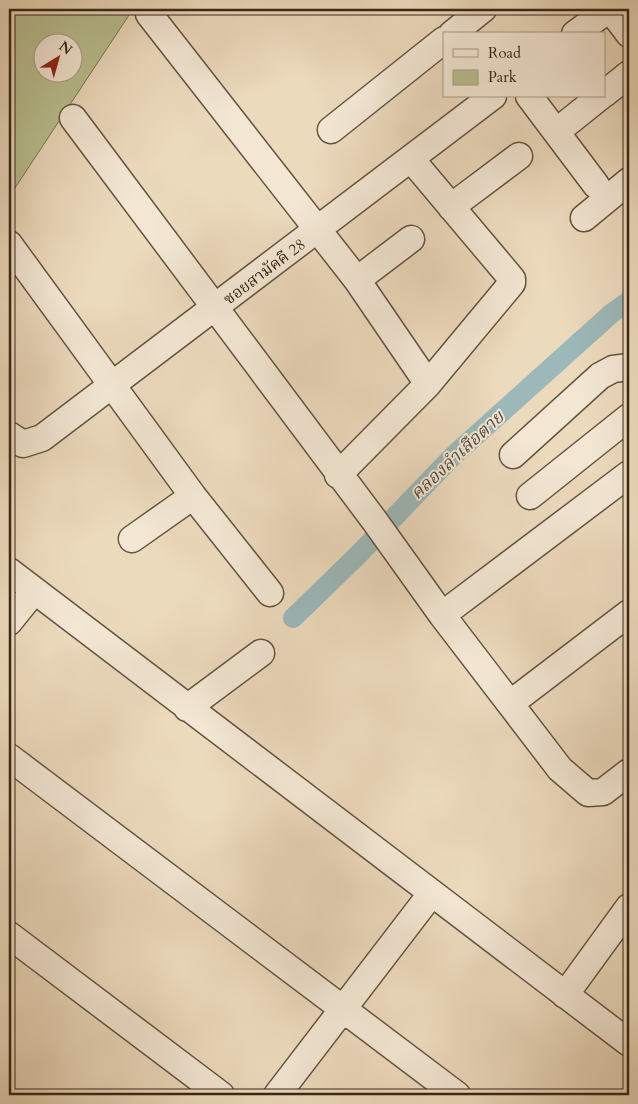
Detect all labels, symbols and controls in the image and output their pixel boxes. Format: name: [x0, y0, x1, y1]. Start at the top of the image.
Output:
north arrow: [32, 32, 82, 82]
legend: [443, 32, 606, 98]
text: N: [55, 37, 76, 59]
text: Road: [488, 43, 521, 63]
text: Park: [488, 67, 517, 87]
street label: ซอยสามัคคี 28: [219, 234, 310, 310]
water label: คลองลำเสือตาย: [405, 404, 511, 505]

